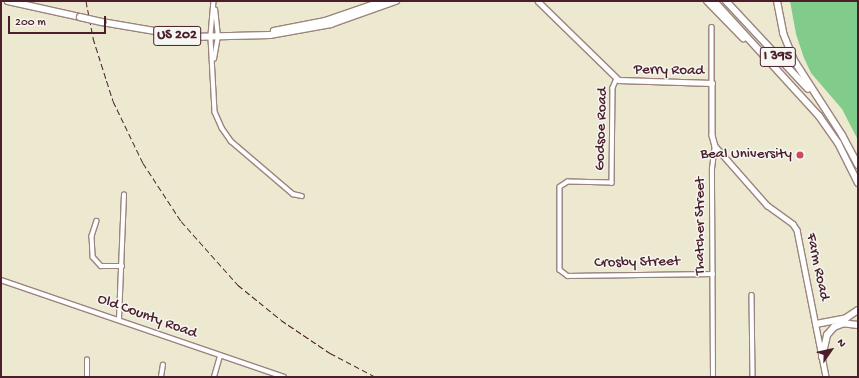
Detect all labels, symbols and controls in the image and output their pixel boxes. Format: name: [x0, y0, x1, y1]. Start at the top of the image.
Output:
scale bar: [10, 8, 108, 34]
text: 200 m: [15, 16, 46, 30]
road number: US 202: [153, 24, 201, 48]
road number: I 395: [759, 45, 797, 69]
street label: Perry Road: [634, 61, 704, 81]
street label: Godsoe Road: [592, 87, 612, 171]
place label: Beal University: [700, 146, 792, 164]
marker: Beal University: [795, 150, 805, 160]
street label: Thatcher Street: [692, 177, 710, 275]
street label: Farm Road: [801, 232, 833, 302]
street label: Crosby Street: [594, 253, 680, 273]
street label: Old County Road: [95, 291, 199, 343]
north arrow: [811, 330, 851, 370]
text: N: [834, 337, 848, 350]

